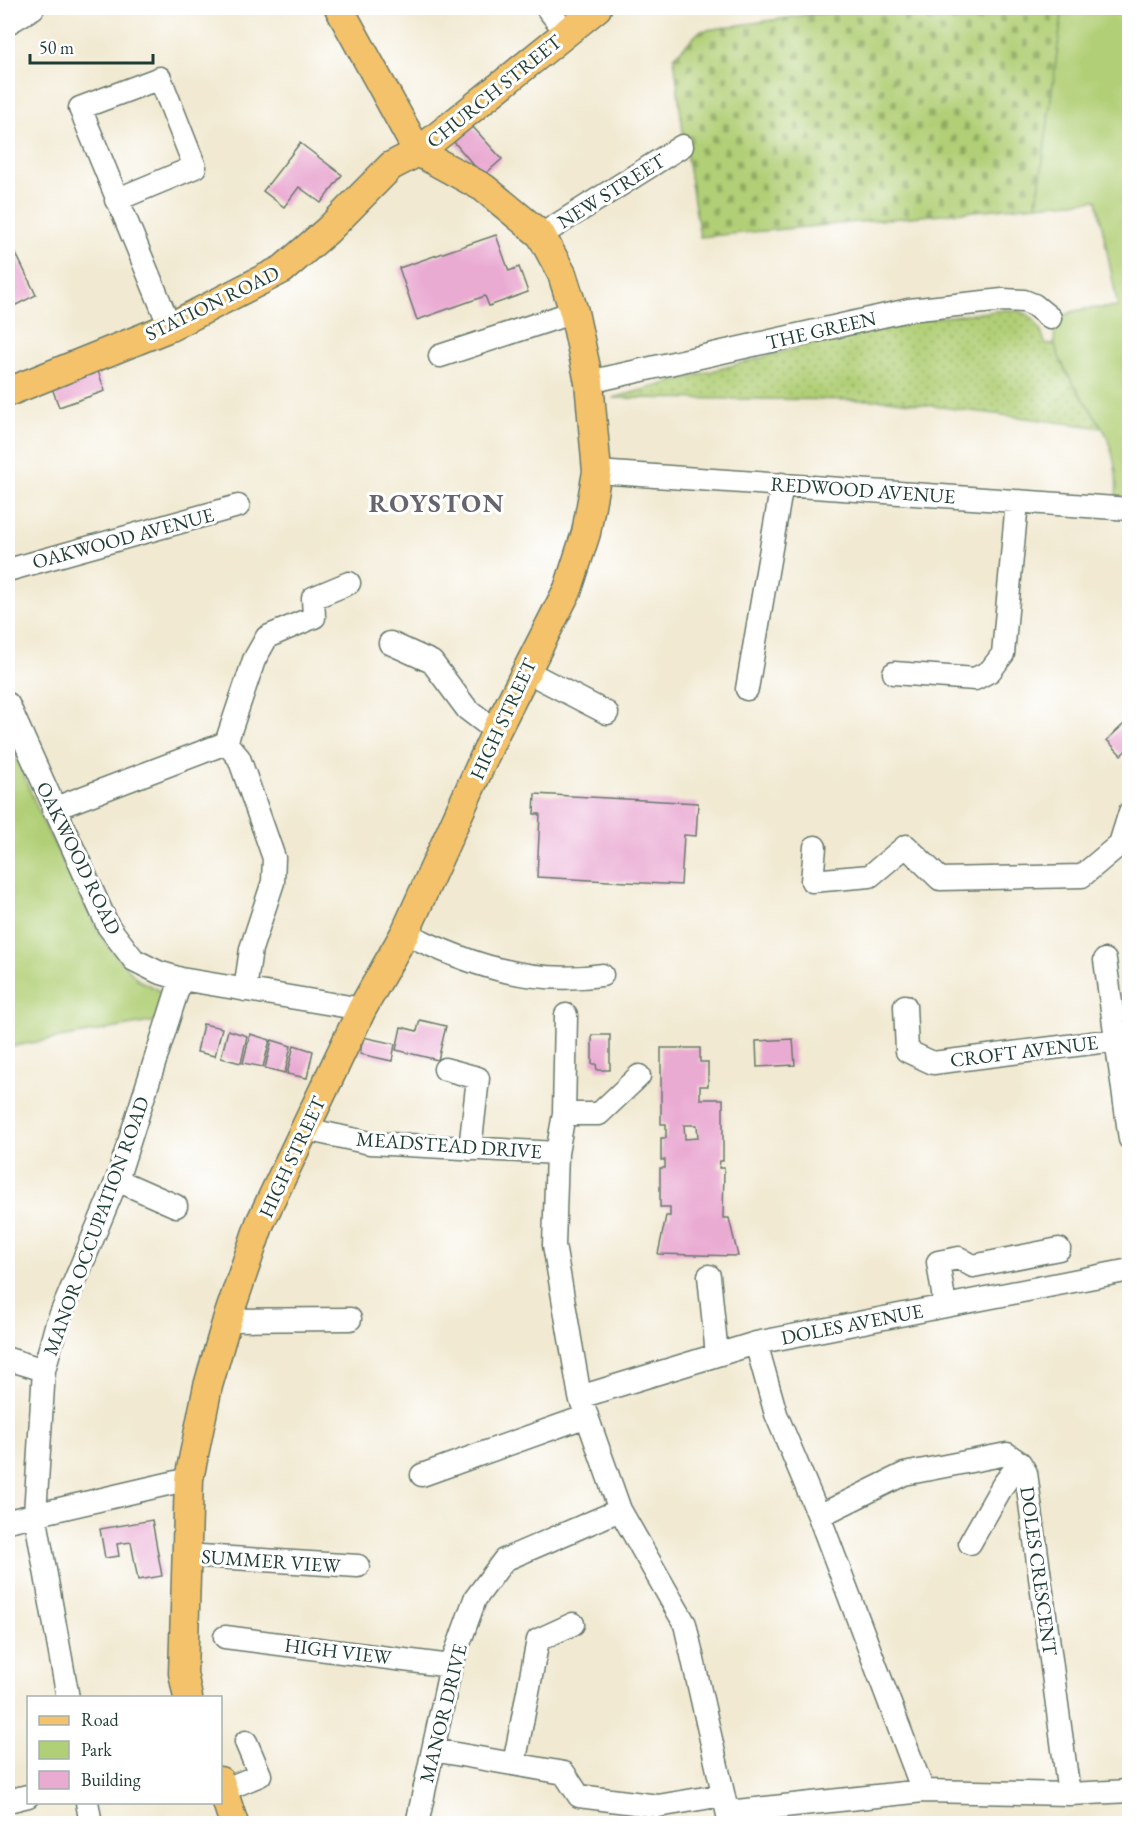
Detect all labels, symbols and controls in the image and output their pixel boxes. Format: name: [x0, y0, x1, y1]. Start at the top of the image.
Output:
scale bar: [30, 27, 153, 65]
street label: CHURCH STREET: [421, 28, 567, 154]
text: 50 m: [39, 36, 74, 59]
street label: NEW STREET: [552, 147, 670, 234]
street label: STATION ROAD: [141, 259, 283, 347]
street label: THE GREEN: [763, 305, 879, 355]
street label: REDWOOD AVENUE: [770, 471, 956, 509]
district label: ROYSTON: [369, 486, 505, 520]
street label: OAKWOOD AVENUE: [29, 501, 217, 575]
street label: HIGH STREET: [464, 654, 543, 784]
street label: OAKWOOD ROAD: [31, 777, 127, 939]
street label: CROFT AVENUE: [948, 1029, 1100, 1073]
street label: HIGH STREET: [253, 1092, 332, 1222]
street label: MANOR OCCUPATION ROAD: [37, 1093, 155, 1359]
street label: MEADSTEAD DRIVE: [355, 1126, 543, 1164]
street label: DOLES AVENUE: [779, 1297, 925, 1351]
street label: DOLES CRESCENT: [1014, 1485, 1064, 1658]
street label: SUMMER VIEW: [201, 1543, 342, 1579]
street label: HIGH VIEW: [283, 1632, 394, 1671]
street label: MANOR DRIVE: [413, 1641, 473, 1785]
legend: [27, 1696, 222, 1804]
text: Road: [81, 1708, 120, 1731]
text: Park: [81, 1738, 112, 1761]
text: Building: [81, 1768, 141, 1791]

